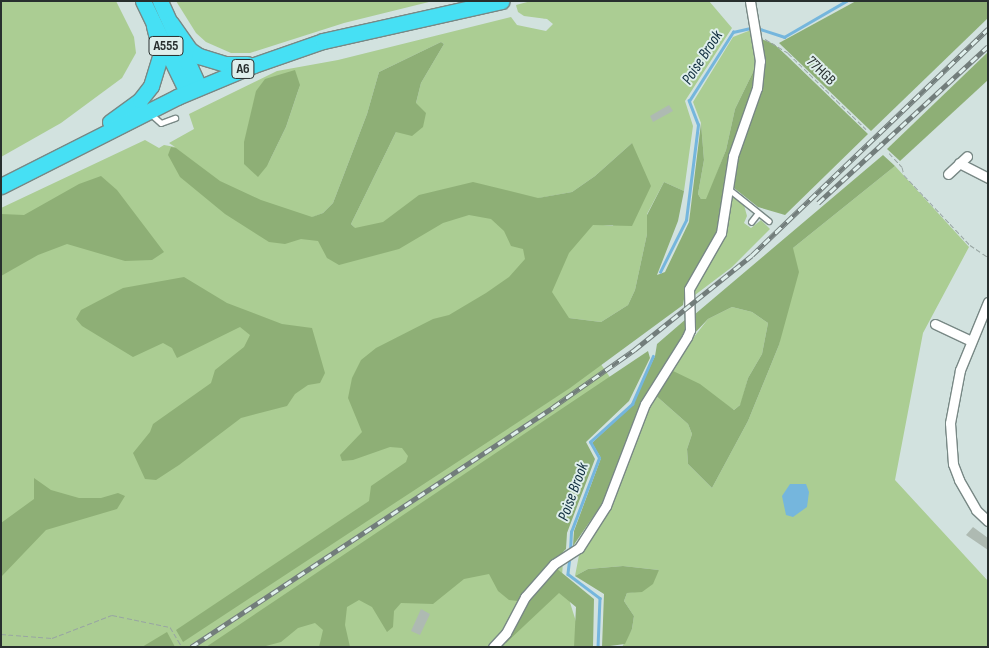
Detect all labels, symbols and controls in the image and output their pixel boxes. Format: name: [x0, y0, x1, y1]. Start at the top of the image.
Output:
water label: Poise Brook: [678, 27, 728, 89]
road number: A555: [148, 34, 184, 58]
street label: 77HGB: [803, 53, 839, 89]
road number: A6: [230, 58, 256, 80]
water label: Poise Brook: [555, 460, 593, 524]

